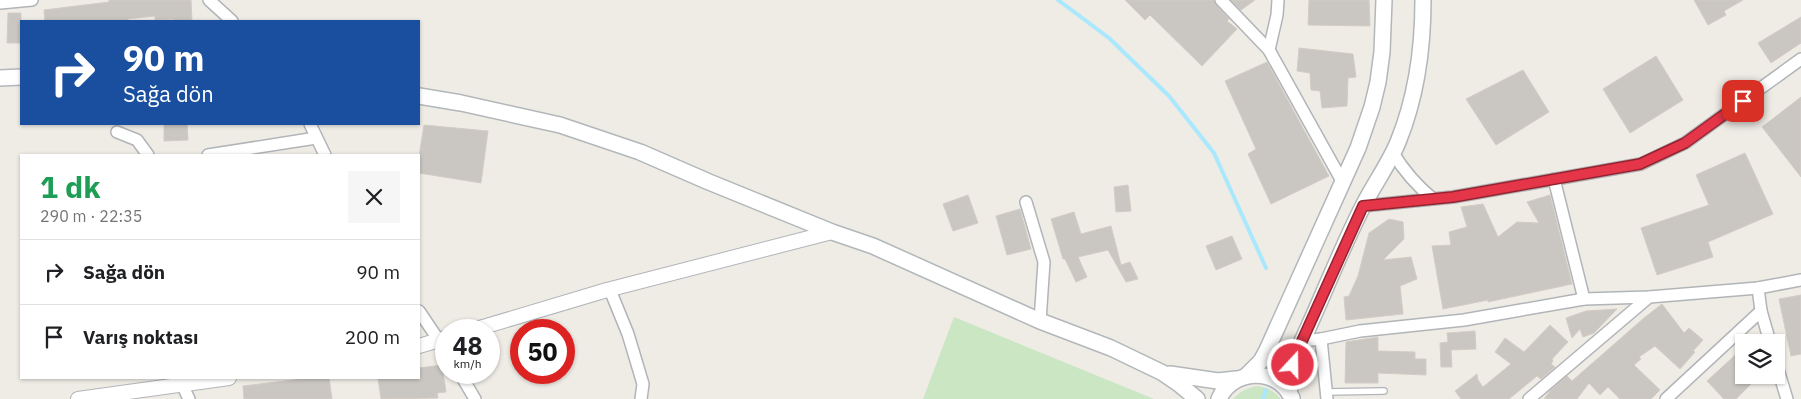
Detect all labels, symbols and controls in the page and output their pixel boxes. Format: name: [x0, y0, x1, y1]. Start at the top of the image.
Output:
text: 90 m: [123, 35, 205, 81]
icon: right: [40, 40, 105, 105]
text: Sağa dön: [123, 79, 214, 108]
pin: [1722, 80, 1764, 122]
icon: arrive: [1729, 87, 1757, 115]
text: 1 dk: [40, 167, 101, 206]
button: close: [348, 171, 400, 223]
text: 290 m · 22:35: [40, 206, 142, 226]
icon: right: [40, 258, 68, 286]
text: Sağa dön: [83, 260, 165, 284]
text: 90 m: [356, 260, 400, 284]
speed limit sign: 50: [510, 319, 575, 384]
icon: arrive: [40, 323, 68, 351]
text: Varış noktası: [83, 325, 198, 349]
text: 200 m: [345, 325, 400, 349]
text: 48: [452, 329, 483, 362]
map controls: [1735, 334, 1785, 384]
button: layers: [1735, 334, 1785, 384]
position arrow: [1266, 338, 1318, 390]
text: km/h: [453, 356, 482, 371]

